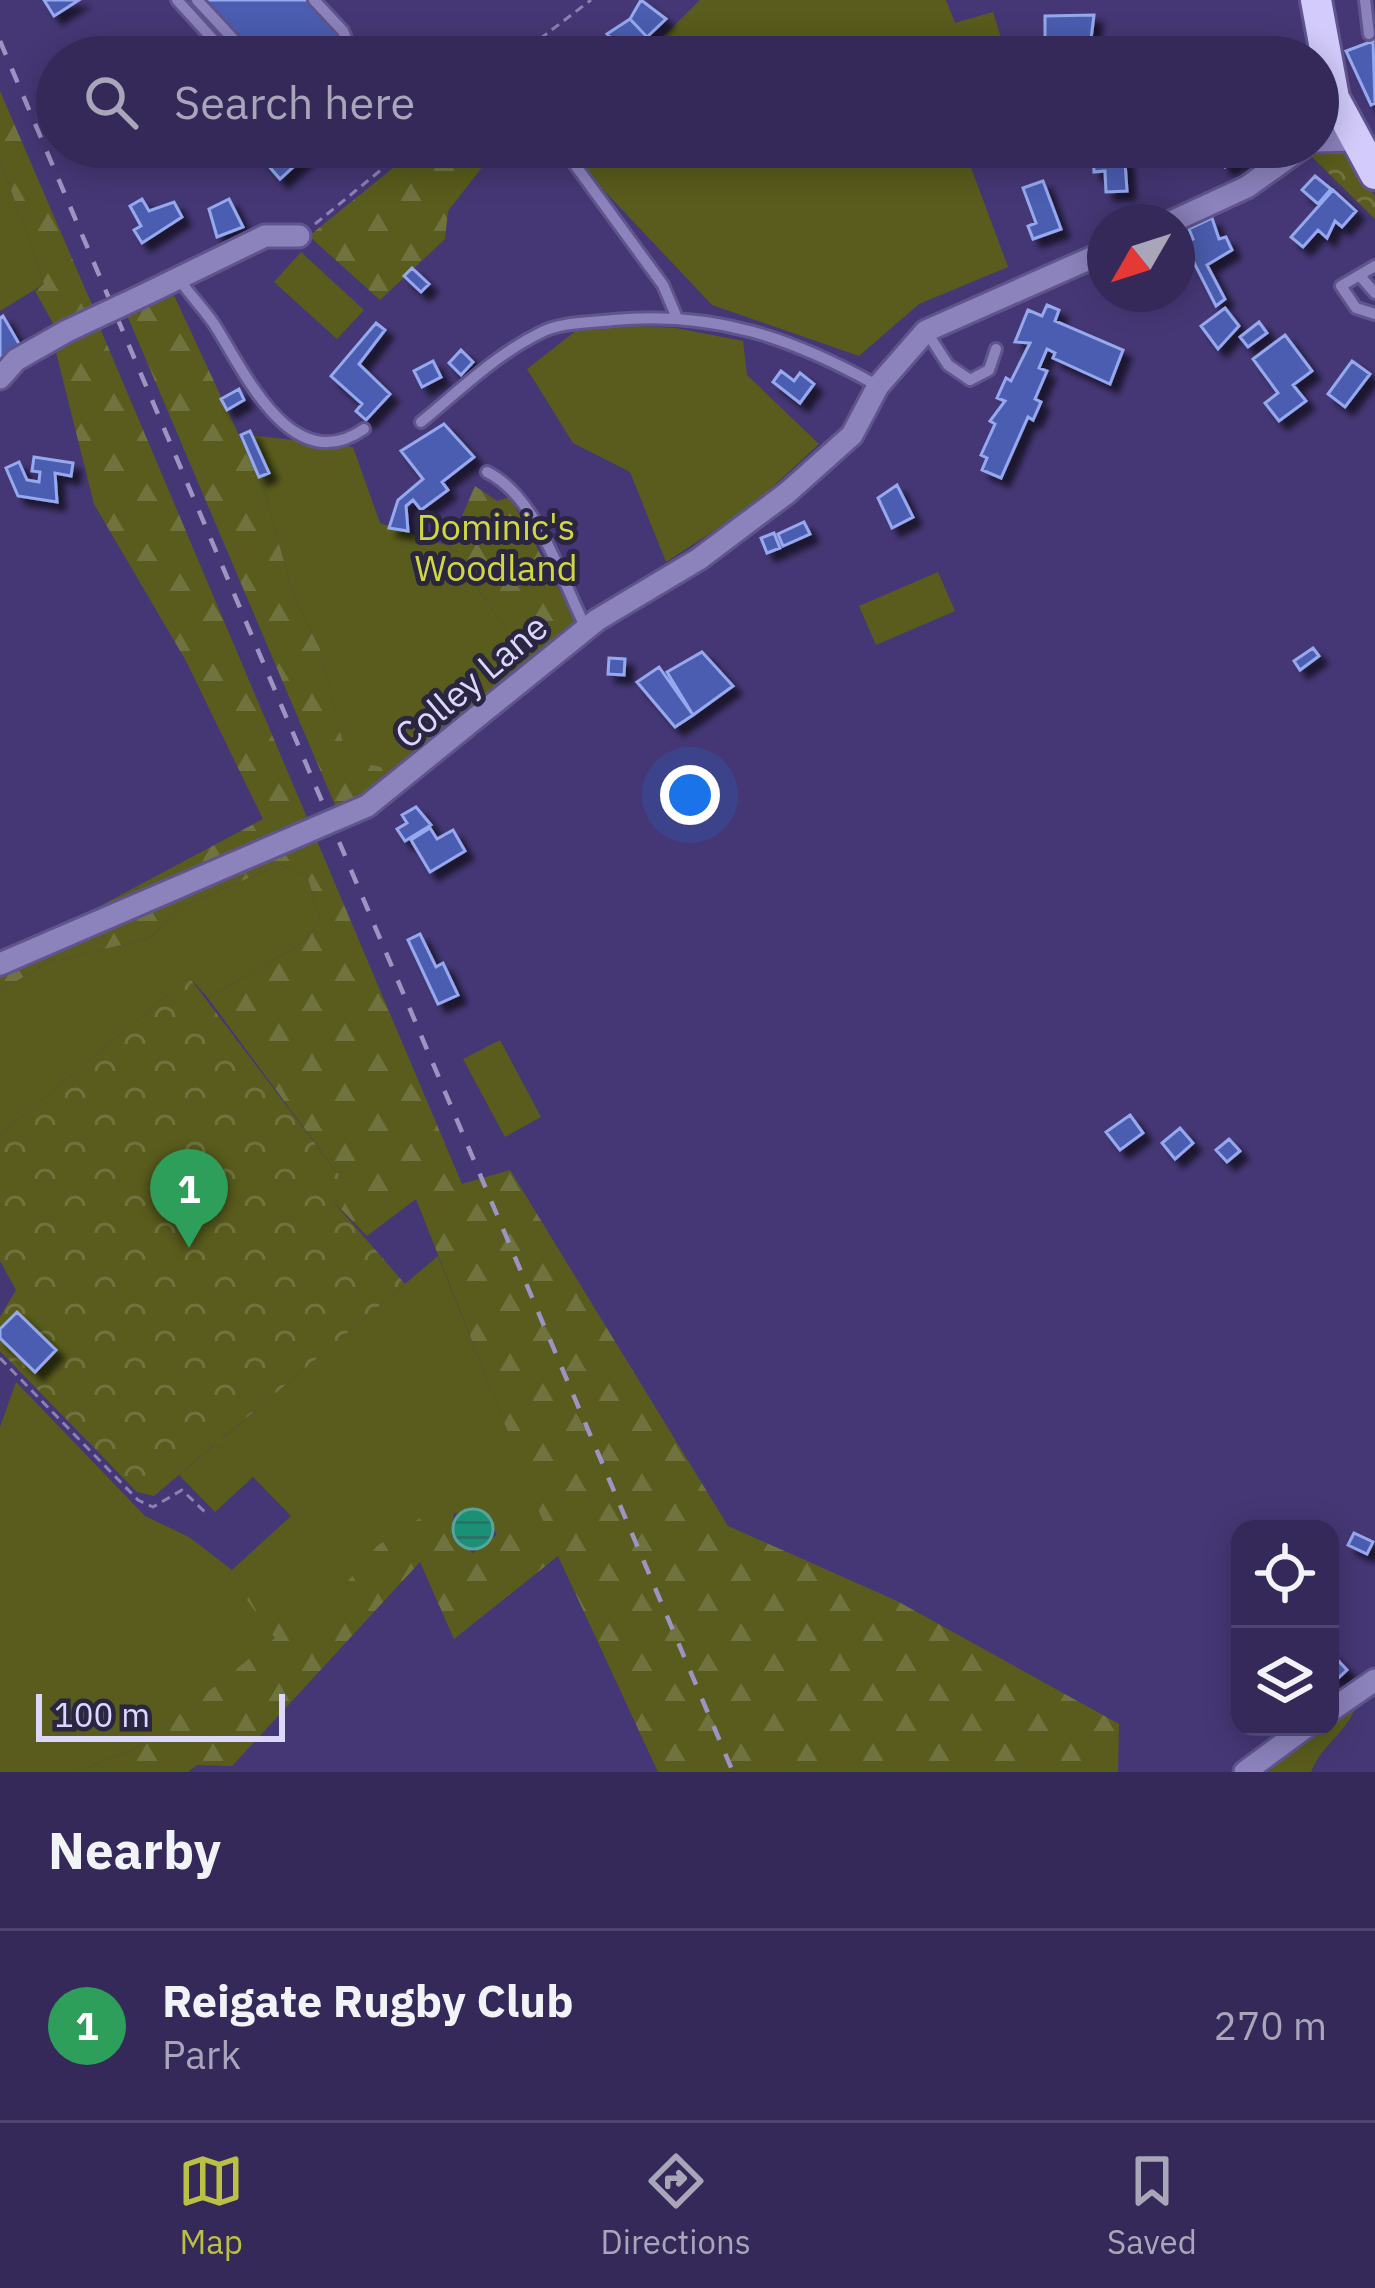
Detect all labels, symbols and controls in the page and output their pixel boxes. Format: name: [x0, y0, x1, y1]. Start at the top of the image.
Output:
search box: [36, 36, 1339, 168]
icon: search: [78, 69, 144, 135]
text: Search here: [174, 73, 415, 131]
north arrow: [1087, 204, 1195, 312]
park label: Dominic's Woodland: [414, 503, 578, 591]
street label: Colley Lane: [385, 603, 557, 758]
your location: [660, 765, 720, 825]
pin: 1: [150, 1149, 228, 1248]
map controls: [1231, 1520, 1339, 1736]
button: locate: [1231, 1520, 1339, 1628]
button: layers: [1231, 1628, 1339, 1736]
scale bar: [36, 1688, 285, 1741]
text: 100 m: [54, 1693, 150, 1736]
text: Nearby: [48, 1817, 221, 1883]
text: Reigate Rugby Club: [162, 1971, 574, 2029]
text: 1: [75, 2000, 99, 2051]
text: 270 m: [1214, 2000, 1327, 2051]
text: Park: [162, 2029, 241, 2080]
tab: Map: [178, 2148, 244, 2263]
tab: Directions: [601, 2148, 751, 2263]
tab: Saved: [1107, 2148, 1197, 2263]

